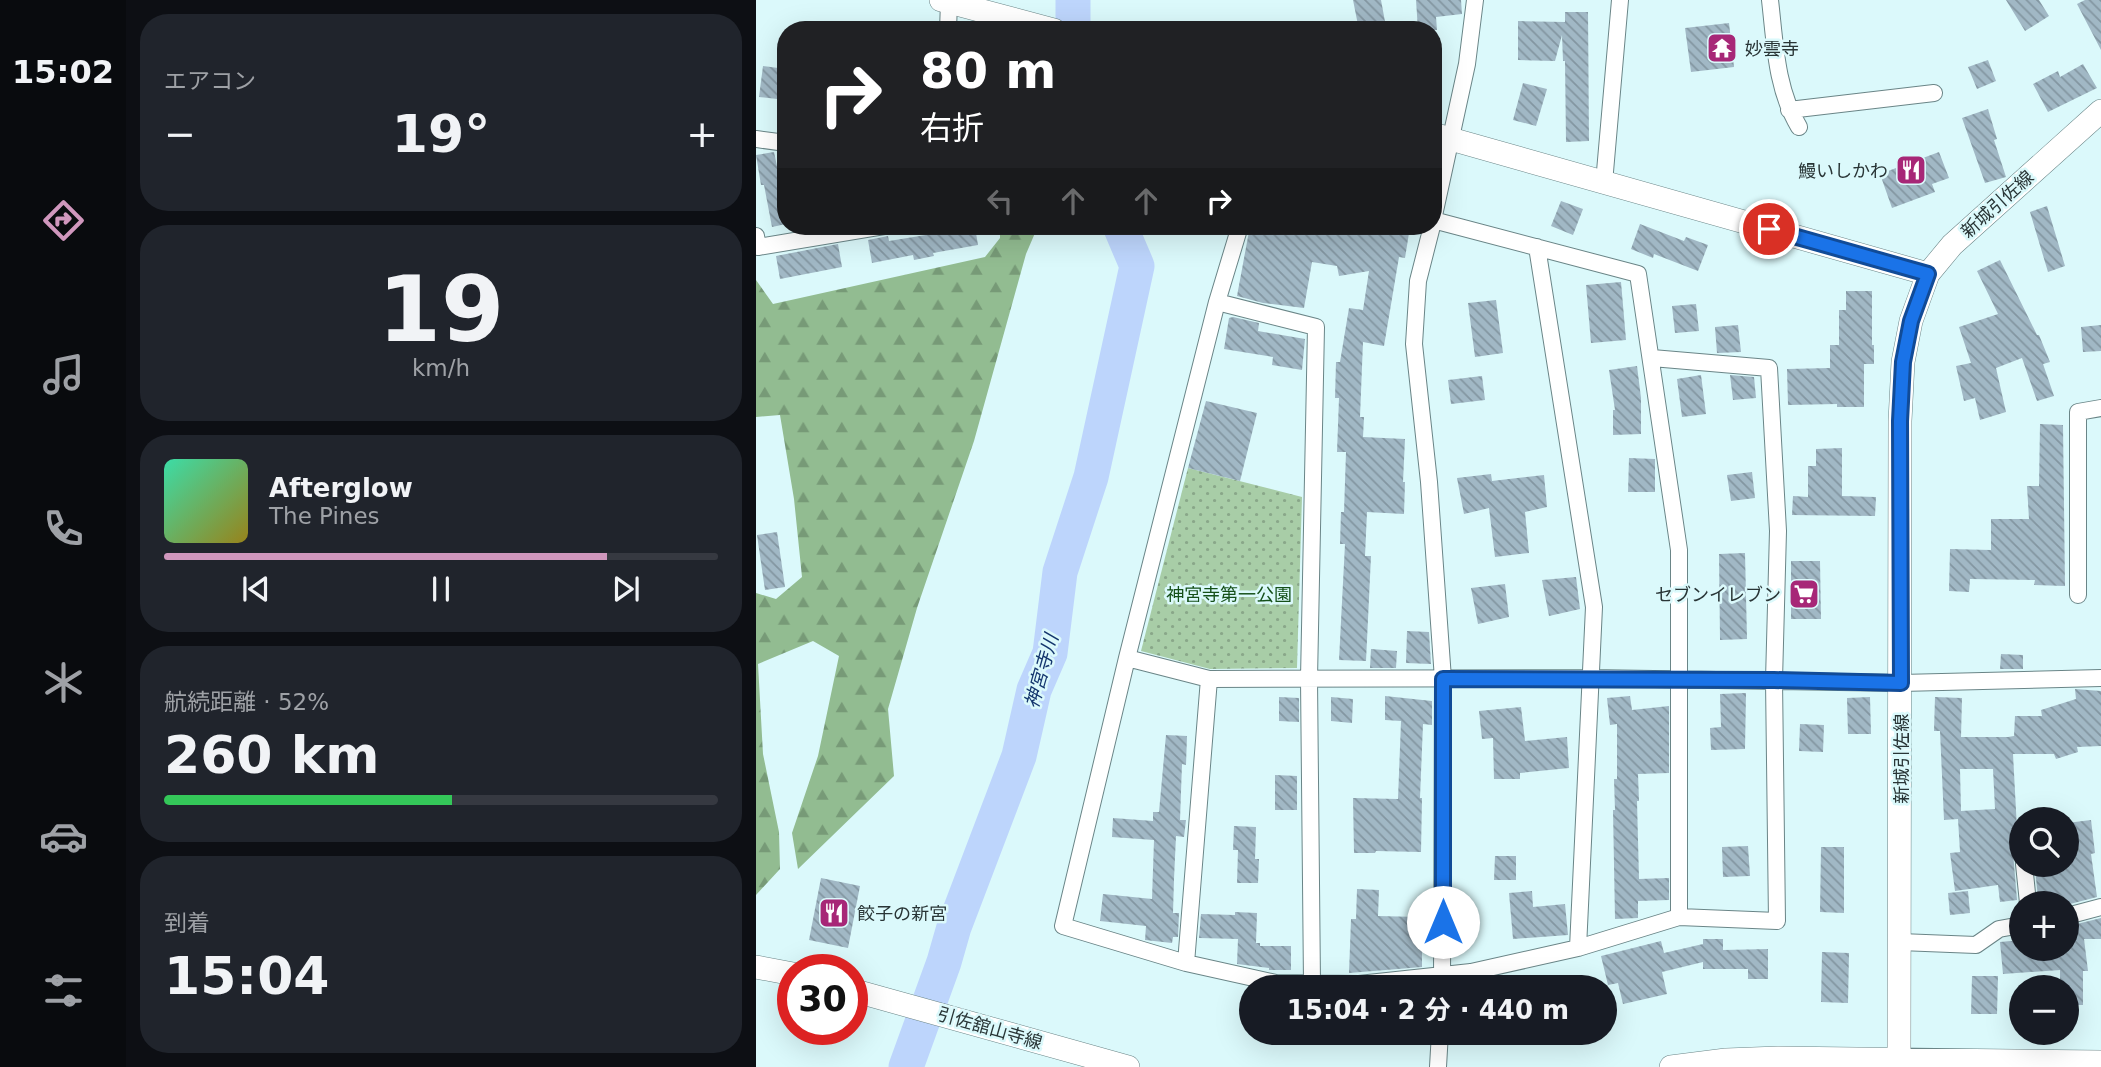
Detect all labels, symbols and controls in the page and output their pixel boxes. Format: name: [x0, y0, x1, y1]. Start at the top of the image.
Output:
temple icon: 妙雲寺: [1705, 31, 1739, 65]
place label: 妙雲寺: [1745, 38, 1799, 59]
text: 80 m: [920, 43, 1056, 100]
icon: right: [805, 49, 896, 140]
text: 15:02: [12, 53, 114, 91]
text: エアコン: [164, 68, 256, 94]
text: 19°: [392, 104, 490, 164]
text: 右折: [920, 109, 984, 147]
text: −: [164, 112, 196, 156]
text: +: [686, 112, 718, 156]
restaurant icon: 鰻いしかわ: [1894, 153, 1928, 187]
place label: 鰻いしかわ: [1798, 160, 1888, 181]
street label: 新城引佐線: [1957, 166, 2037, 242]
icon: left: [981, 182, 1019, 220]
icon: ahead: [1054, 182, 1092, 220]
icon: ahead: [1127, 182, 1165, 220]
icon: right: [1200, 182, 1238, 220]
icon: directions: [39, 196, 88, 245]
pin: [1739, 199, 1799, 259]
icon: arrive: [1750, 210, 1788, 248]
text: 19: [378, 257, 504, 362]
icon: music: [39, 350, 88, 399]
text: km/h: [412, 355, 470, 381]
text: Afterglow: [269, 473, 413, 503]
text: The Pines: [269, 503, 380, 529]
icon: phone: [39, 504, 88, 553]
icon: previous: [237, 570, 275, 608]
icon: pause: [422, 570, 460, 608]
icon: next: [607, 570, 645, 608]
supermarket icon: セブンイレブン: [1787, 577, 1821, 611]
park label: 神宮寺第一公園: [1166, 584, 1292, 605]
place label: セブンイレブン: [1655, 584, 1781, 605]
water label: 神宮寺川: [1020, 630, 1063, 711]
icon: climate: [39, 658, 88, 707]
text: 航続距離 · 52%: [164, 689, 329, 715]
street label: 新城引佐線: [1891, 714, 1912, 804]
text: 260 km: [164, 725, 379, 785]
map controls: [2009, 807, 2079, 1045]
button: search: [2009, 807, 2079, 877]
icon: car: [39, 812, 88, 861]
position arrow: [1406, 885, 1480, 959]
button: +: [2009, 891, 2079, 961]
restaurant icon: 餃子の新宮: [817, 896, 851, 930]
place label: 餃子の新宮: [857, 903, 947, 924]
text: 到着: [164, 910, 210, 936]
text: 15:04: [164, 946, 330, 1006]
speed limit sign: 30: [777, 954, 868, 1045]
icon: filters: [39, 966, 88, 1015]
button: −: [2009, 975, 2079, 1045]
text: 15:04 · 2 分 · 440 m: [1287, 995, 1569, 1025]
street label: 引佐舘山寺線: [935, 1003, 1045, 1053]

